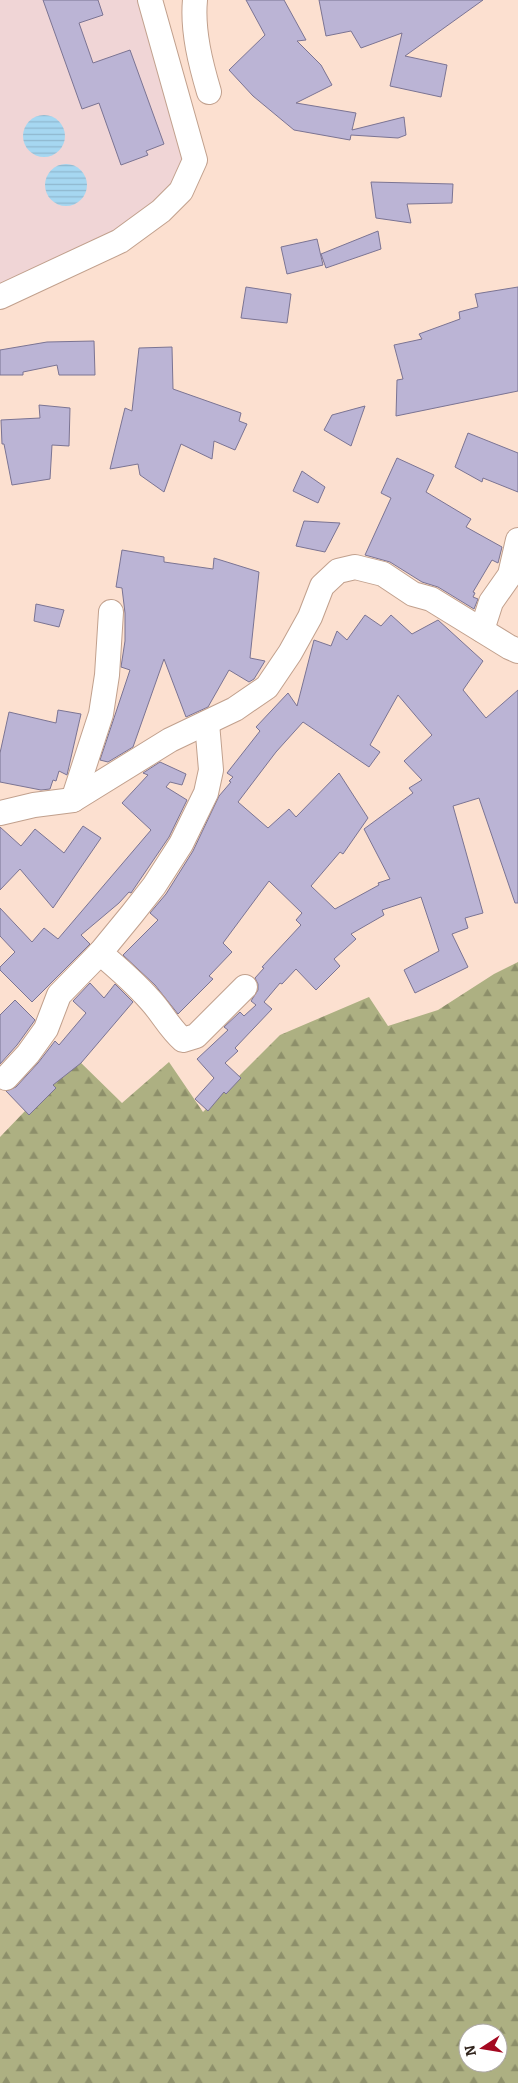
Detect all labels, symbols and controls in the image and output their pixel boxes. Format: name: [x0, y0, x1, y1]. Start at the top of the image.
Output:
north arrow: [458, 2023, 508, 2073]
text: N: [461, 2043, 480, 2058]

